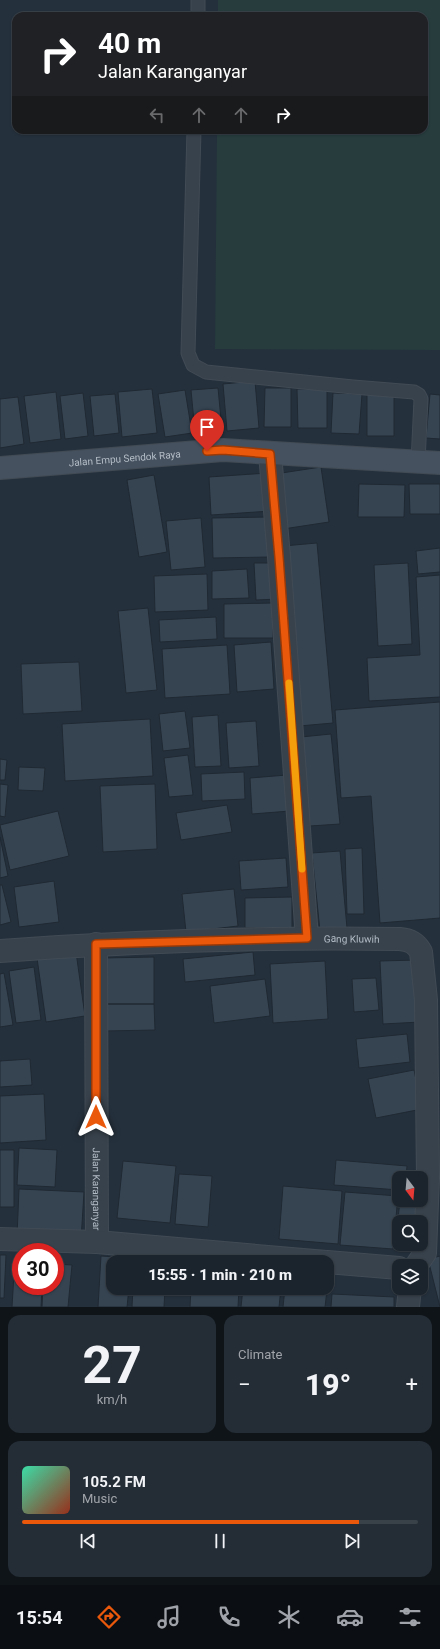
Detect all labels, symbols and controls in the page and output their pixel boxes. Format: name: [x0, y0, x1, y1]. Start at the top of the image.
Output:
text: 40 m: [98, 27, 161, 60]
icon: right: [32, 28, 84, 80]
text: Jalan Karanganyar: [98, 61, 247, 82]
icon: left: [146, 104, 168, 126]
icon: ahead: [188, 104, 210, 126]
icon: ahead: [230, 104, 252, 126]
icon: right: [272, 104, 294, 126]
pin: [190, 410, 224, 451]
icon: arrive: [196, 416, 218, 438]
street label: Jalan Empu Sendok Raya: [68, 448, 181, 468]
street label: Gang Kluwih: [324, 933, 380, 945]
position arrow: [75, 1096, 117, 1138]
street label: Jalan Karanganyar: [91, 1148, 102, 1231]
north arrow: [392, 1171, 428, 1207]
map controls: [392, 1171, 428, 1295]
button: search: [392, 1215, 428, 1251]
speed limit sign: 30: [12, 1243, 64, 1295]
button: layers: [392, 1259, 428, 1295]
text: 15:55 · 1 min · 210 m: [148, 1266, 292, 1284]
text: 27: [82, 1335, 142, 1396]
text: Climate: [238, 1347, 282, 1362]
text: 19°: [305, 1367, 351, 1402]
text: −: [238, 1372, 251, 1397]
text: +: [406, 1372, 418, 1397]
text: km/h: [97, 1392, 127, 1407]
text: 105.2 FM: [82, 1473, 146, 1491]
text: Music: [82, 1491, 117, 1506]
icon: previous: [77, 1530, 99, 1552]
icon: pause: [209, 1530, 231, 1552]
icon: next: [341, 1530, 363, 1552]
icon: directions: [95, 1603, 123, 1631]
icon: music: [155, 1603, 183, 1631]
icon: phone: [215, 1603, 243, 1631]
icon: climate: [275, 1603, 303, 1631]
icon: car: [336, 1603, 364, 1631]
icon: filters: [396, 1603, 424, 1631]
text: 15:54: [16, 1607, 63, 1628]

